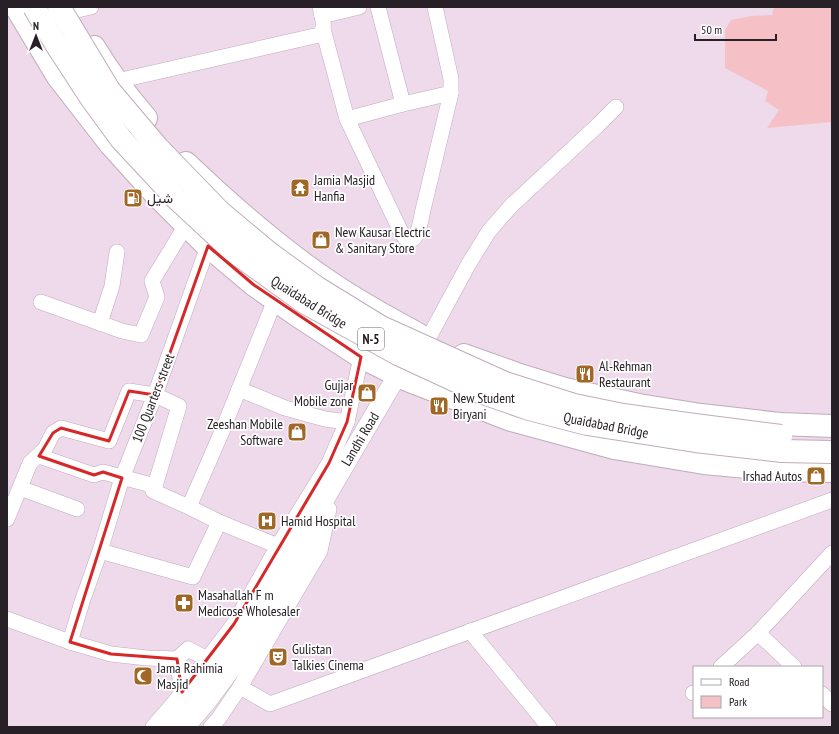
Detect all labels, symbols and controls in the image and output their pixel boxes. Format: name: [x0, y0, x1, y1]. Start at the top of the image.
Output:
north arrow: [16, 16, 56, 56]
scale bar: [695, 16, 776, 42]
text: N: [33, 19, 39, 33]
text: 50 m: [701, 22, 722, 37]
place label: Jamia Masjid Hanfia: [313, 171, 375, 205]
temple icon: Jamia Masjid Hanfia: [289, 177, 311, 199]
fuel station icon: شیل: [122, 187, 144, 209]
place label: شیل: [147, 189, 173, 207]
place label: New Kausar Electric & Sanitary Store: [335, 223, 430, 257]
shop icon: New Kausar Electric & Sanitary Store: [310, 229, 332, 251]
street label: Quaidabad Bridge: [268, 272, 350, 333]
road number: N-5: [358, 328, 384, 350]
street label: 100 Quarters street: [128, 351, 178, 445]
place label: Al-Rehman Restaurant: [599, 357, 652, 391]
restaurant icon: Al-Rehman Restaurant: [574, 363, 596, 385]
place label: Gujjar Mobile zone: [294, 376, 353, 410]
shop icon: Gujjar Mobile zone: [356, 382, 378, 404]
place label: New Student Biryani: [453, 389, 515, 423]
restaurant icon: New Student Biryani: [428, 395, 450, 417]
street label: Quaidabad Bridge: [562, 408, 650, 442]
street label: Landhi Road: [337, 409, 383, 469]
place label: Zeeshan Mobile Software: [207, 415, 283, 449]
shop icon: Zeeshan Mobile Software: [286, 421, 308, 443]
shop icon: Irshad Autos: [805, 465, 827, 487]
place label: Irshad Autos: [743, 467, 802, 485]
hospital icon: Hamid Hospital: [256, 510, 278, 532]
place label: Hamid Hospital: [281, 512, 356, 530]
place label: Masahallah F m Medicose Wholesaler: [198, 586, 300, 620]
pharmacy icon: Masahallah F m Medicose Wholesaler: [173, 592, 195, 614]
place label: Gulistan Talkies Cinema: [292, 640, 364, 674]
theatre icon: Gulistan Talkies Cinema: [267, 646, 289, 668]
place label: Jama Rahimia Masjid: [156, 659, 223, 693]
mosque icon: Jama Rahimia Masjid: [132, 665, 154, 687]
legend: [693, 666, 823, 718]
text: Road: [729, 674, 749, 689]
text: Park: [729, 694, 747, 709]

